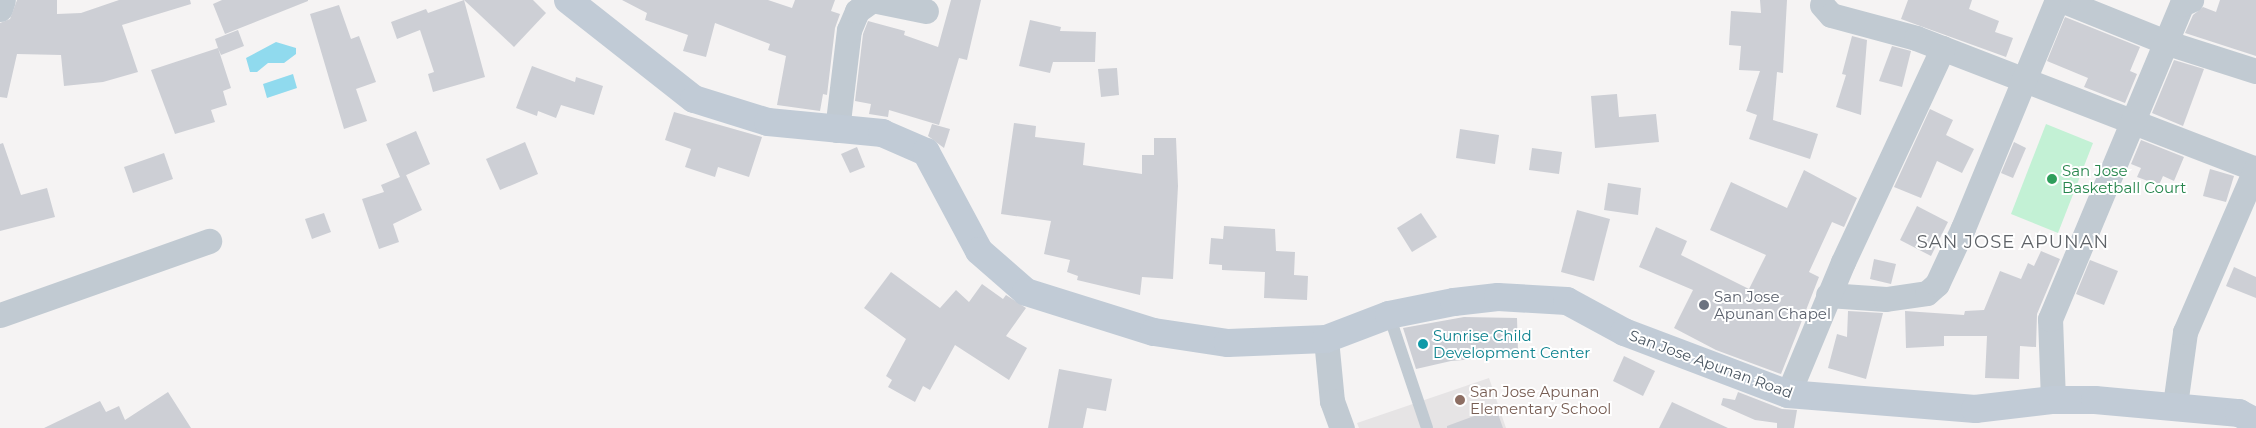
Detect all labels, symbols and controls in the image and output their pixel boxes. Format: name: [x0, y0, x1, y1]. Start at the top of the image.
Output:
place label: San Jose Basketball Court: [2062, 161, 2186, 196]
marker: San Jose Basketball Court: [2046, 173, 2058, 185]
district label: SAN JOSE APUNAN: [1915, 231, 2111, 253]
place label: San Jose Apunan Chapel: [1714, 287, 1831, 322]
marker: San Jose Apunan Chapel: [1698, 299, 1710, 311]
place label: Sunrise Child Development Center: [1433, 326, 1590, 361]
street label: San Jose Apunan Road: [1627, 326, 1795, 402]
marker: Sunrise Child Development Center: [1417, 338, 1429, 350]
place label: San Jose Apunan Elementary School: [1470, 382, 1611, 417]
marker: San Jose Apunan Elementary School: [1454, 394, 1466, 406]

